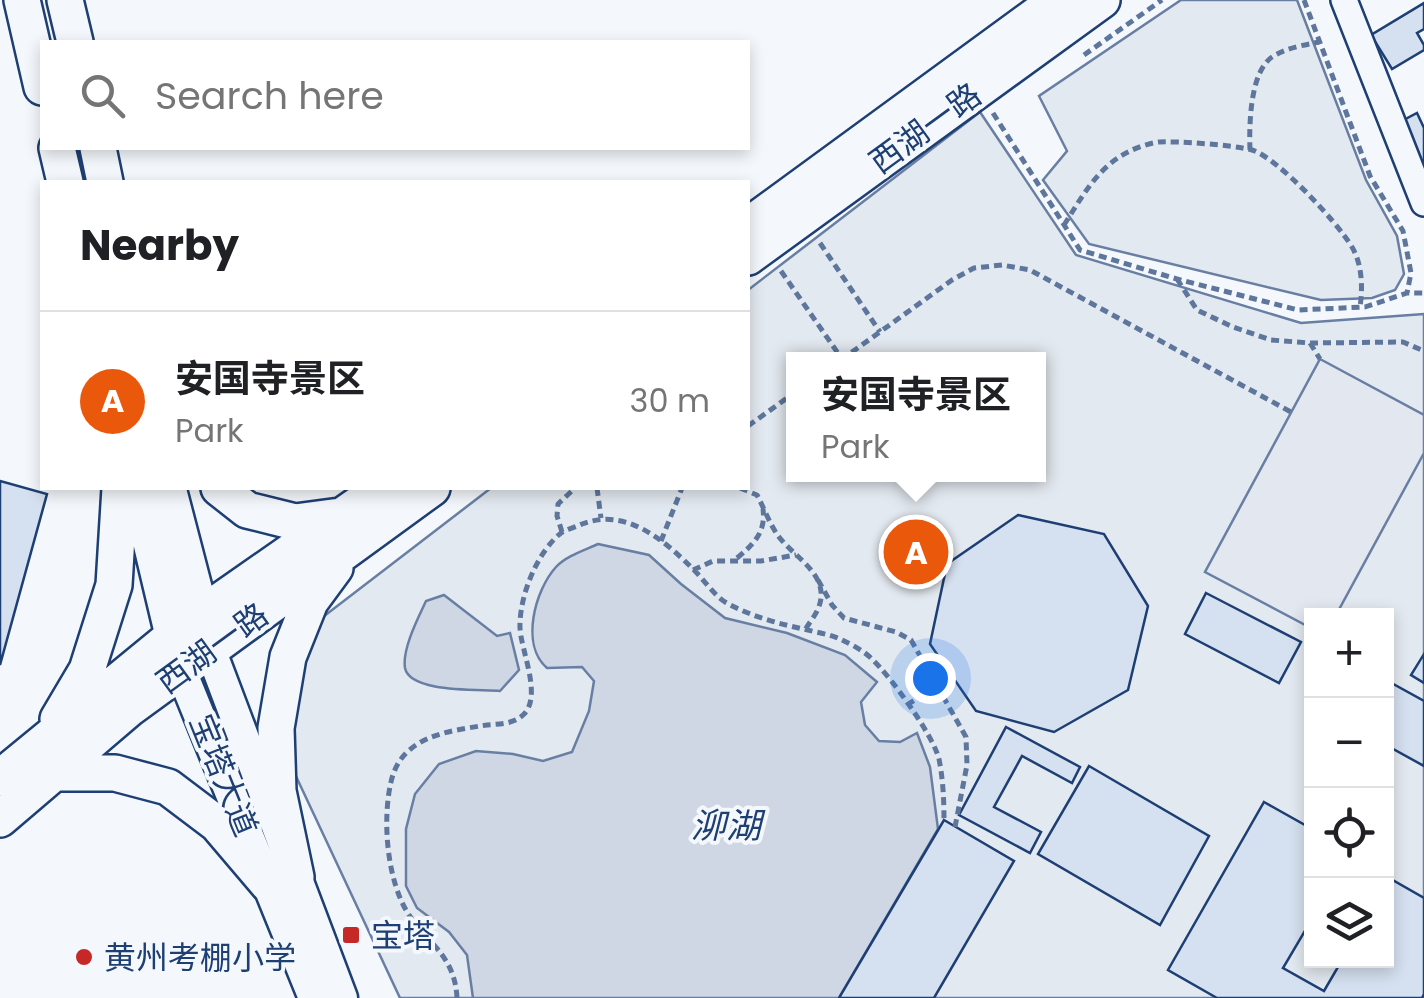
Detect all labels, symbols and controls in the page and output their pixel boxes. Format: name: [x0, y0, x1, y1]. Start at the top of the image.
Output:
search box: [40, 40, 750, 150]
icon: search: [75, 68, 130, 123]
text: Search here: [155, 69, 384, 122]
street label: 西湖一路: [860, 72, 990, 184]
text: Nearby: [80, 216, 239, 275]
text: 安国寺景区: [175, 352, 365, 405]
popup: [786, 352, 1046, 482]
text: 安国寺景区: [821, 368, 1011, 421]
text: A: [101, 378, 124, 423]
text: 30 m: [630, 378, 710, 423]
text: Park: [175, 408, 244, 453]
text: Park: [821, 424, 890, 469]
pin: A: [884, 514, 948, 590]
street label: 西湖一路: [147, 592, 277, 704]
map controls: [1304, 608, 1394, 968]
button: +: [1304, 608, 1394, 698]
your location: [905, 653, 956, 704]
button: −: [1304, 698, 1394, 788]
street label: 宝塔大道: [179, 707, 269, 843]
button: locate: [1304, 788, 1394, 878]
water label: 泖湖: [691, 801, 766, 850]
button: layers: [1304, 878, 1394, 968]
place label: 宝塔: [371, 913, 435, 958]
marker: 宝塔: [340, 924, 362, 946]
place label: 黄州考棚小学: [104, 935, 296, 980]
marker: 黄州考棚小学: [73, 946, 95, 968]

